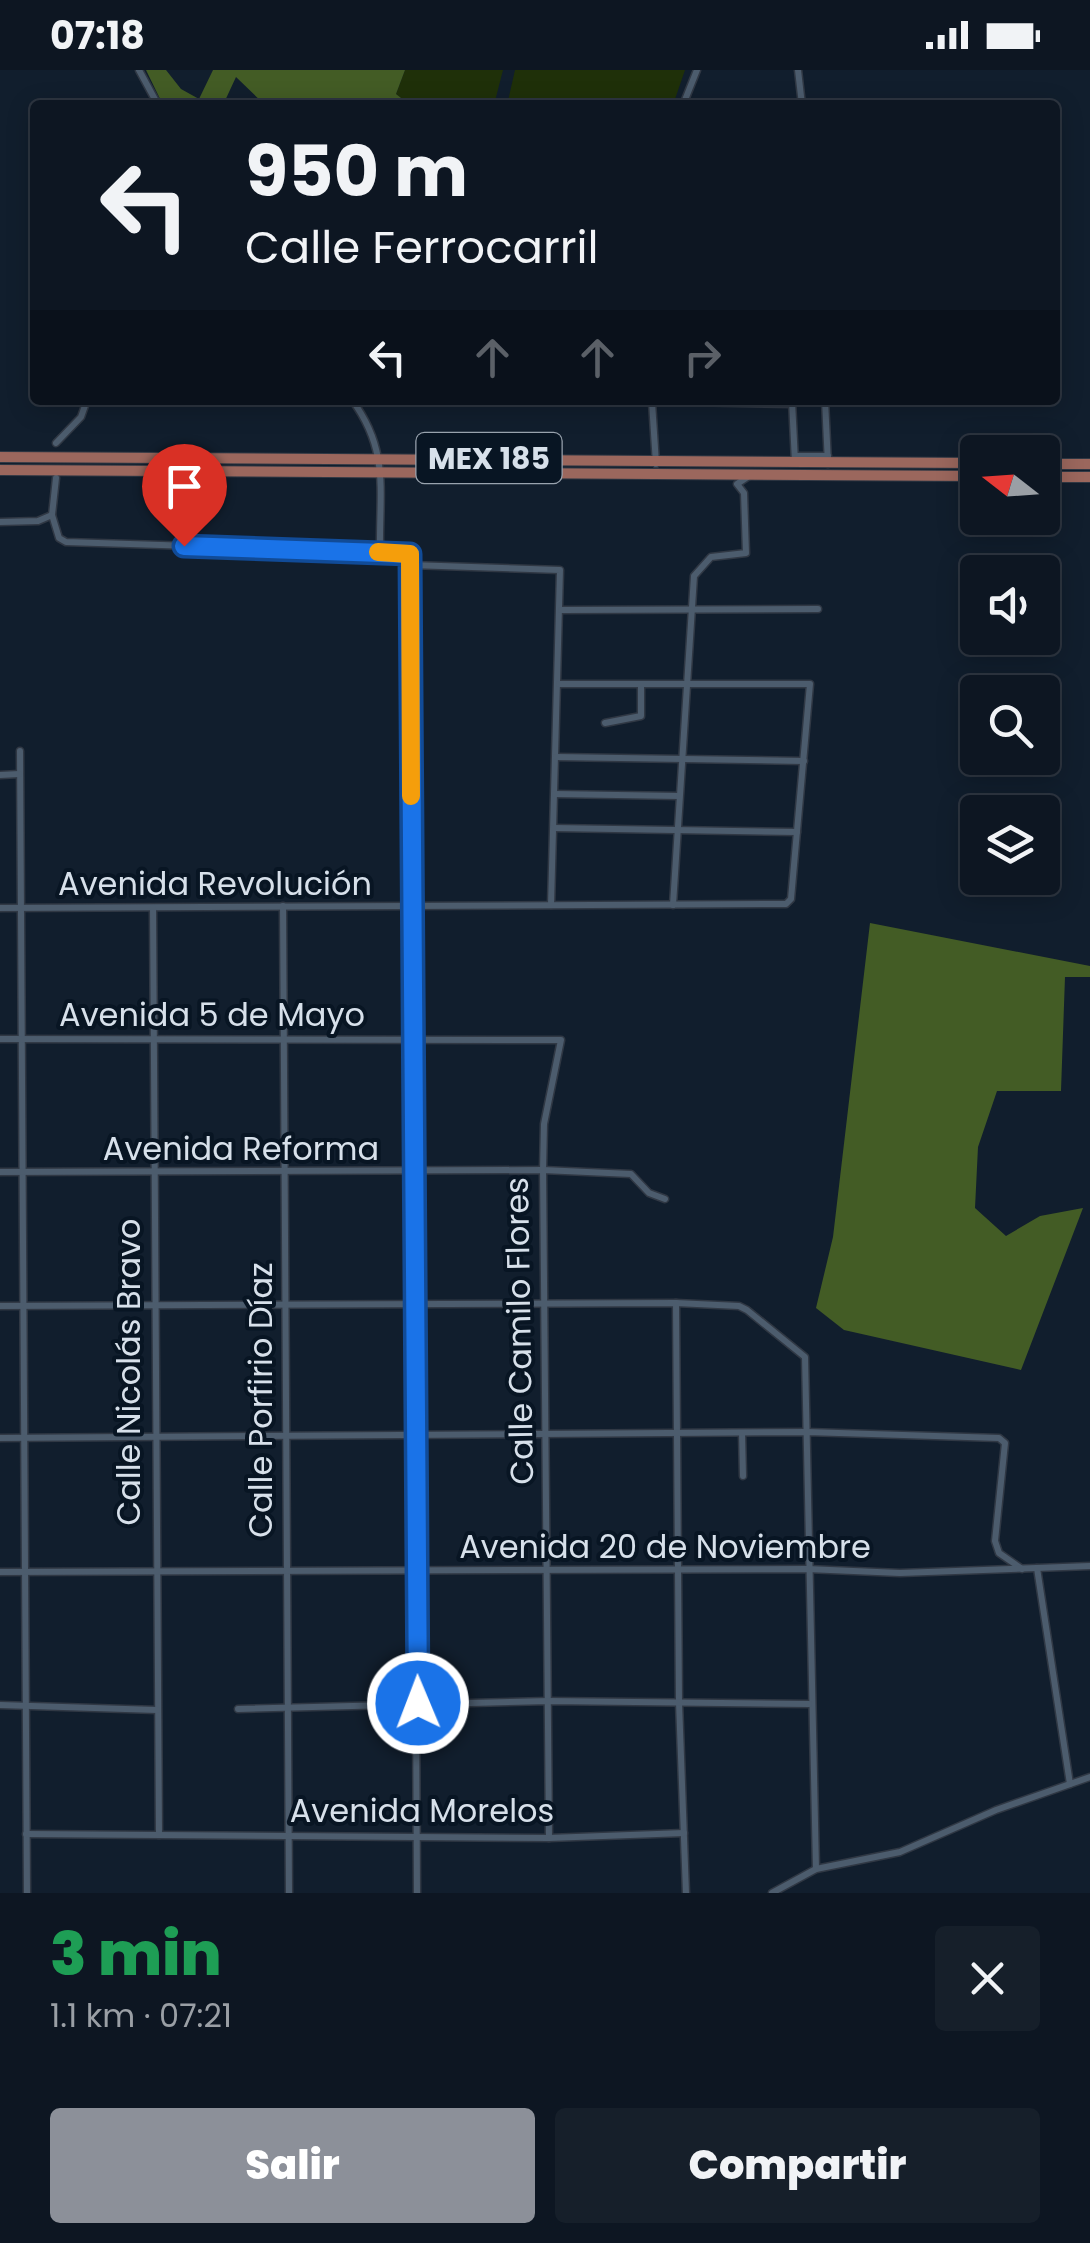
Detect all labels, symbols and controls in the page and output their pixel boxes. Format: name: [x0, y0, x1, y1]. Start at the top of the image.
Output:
text: 07:18: [50, 9, 145, 62]
text: 950 m: [245, 122, 468, 221]
icon: left: [80, 140, 210, 270]
text: Calle Ferrocarril: [245, 216, 599, 279]
icon: left: [360, 330, 415, 385]
icon: ahead: [465, 330, 520, 385]
icon: ahead: [570, 330, 625, 385]
icon: right: [675, 330, 730, 385]
road number: MEX 185: [416, 433, 562, 483]
north arrow: [960, 435, 1060, 535]
map controls: [960, 435, 1060, 895]
pin: [142, 444, 227, 547]
icon: arrive: [157, 459, 212, 514]
button: sound: [960, 555, 1060, 655]
button: search: [960, 675, 1060, 775]
button: layers: [960, 795, 1060, 895]
street label: Avenida Revolución: [58, 861, 372, 906]
street label: Avenida 5 de Mayo: [59, 992, 365, 1037]
street label: Avenida Reforma: [103, 1126, 379, 1171]
street label: Calle Camilo Flores: [494, 1177, 544, 1485]
street label: Calle Nicolás Bravo: [106, 1218, 151, 1526]
street label: Calle Porfirio Díaz: [238, 1262, 283, 1538]
street label: Avenida 20 de Noviembre: [459, 1524, 871, 1569]
position arrow: [366, 1651, 470, 1755]
street label: Avenida Morelos: [290, 1788, 554, 1833]
text: 3 min: [50, 1912, 222, 1996]
button: close: [935, 1926, 1040, 2031]
text: 1.1 km · 07:21: [50, 1993, 232, 2038]
button: Salir: [50, 2108, 535, 2223]
button: Compartir: [555, 2108, 1040, 2223]

